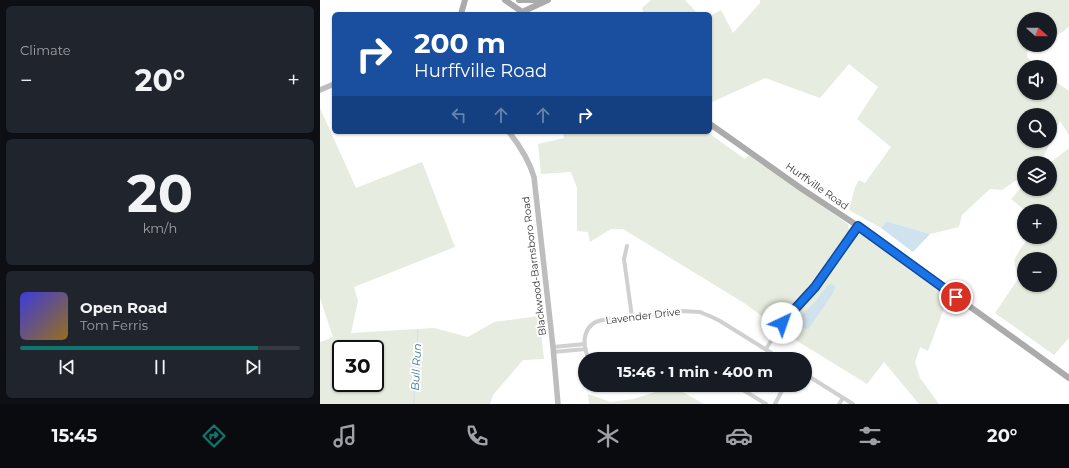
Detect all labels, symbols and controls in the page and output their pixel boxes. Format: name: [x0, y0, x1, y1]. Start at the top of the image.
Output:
north arrow: [1017, 12, 1057, 52]
map controls: [1017, 12, 1057, 292]
text: 200 m: [414, 26, 506, 60]
icon: right: [348, 28, 400, 80]
text: Climate: [20, 42, 71, 58]
text: Hurffville Road: [414, 60, 547, 82]
button: sound: [1017, 60, 1057, 100]
text: 20°: [135, 62, 185, 99]
text: −: [20, 67, 33, 94]
text: +: [287, 67, 300, 94]
icon: left: [448, 104, 470, 126]
icon: ahead: [490, 104, 512, 126]
icon: ahead: [532, 104, 554, 126]
icon: right: [574, 104, 596, 126]
button: search: [1017, 108, 1057, 148]
button: layers: [1017, 156, 1057, 196]
street label: Hurffville Road: [783, 159, 851, 213]
text: 20: [127, 162, 193, 225]
street label: Blackwood-Barnsboro Road: [519, 196, 549, 336]
button: +: [1017, 204, 1057, 244]
text: km/h: [143, 220, 177, 236]
button: −: [1017, 252, 1057, 292]
pin: [939, 280, 973, 314]
icon: arrive: [945, 286, 967, 308]
text: Open Road: [80, 298, 168, 317]
position arrow: [761, 302, 803, 344]
street label: Lavender Drive: [605, 305, 681, 327]
text: Tom Ferris: [80, 317, 148, 333]
speed limit sign: 30: [332, 340, 384, 392]
water label: Bull Run: [408, 343, 424, 391]
icon: previous: [56, 356, 78, 378]
icon: pause: [149, 356, 171, 378]
icon: next: [242, 356, 264, 378]
text: 15:46 · 1 min · 400 m: [617, 362, 773, 381]
icon: directions: [200, 422, 228, 450]
icon: music: [331, 422, 359, 450]
icon: phone: [463, 422, 491, 450]
icon: climate: [594, 422, 622, 450]
icon: car: [725, 422, 753, 450]
icon: filters: [856, 422, 884, 450]
text: 15:45: [52, 425, 97, 447]
text: 20°: [987, 425, 1017, 447]

